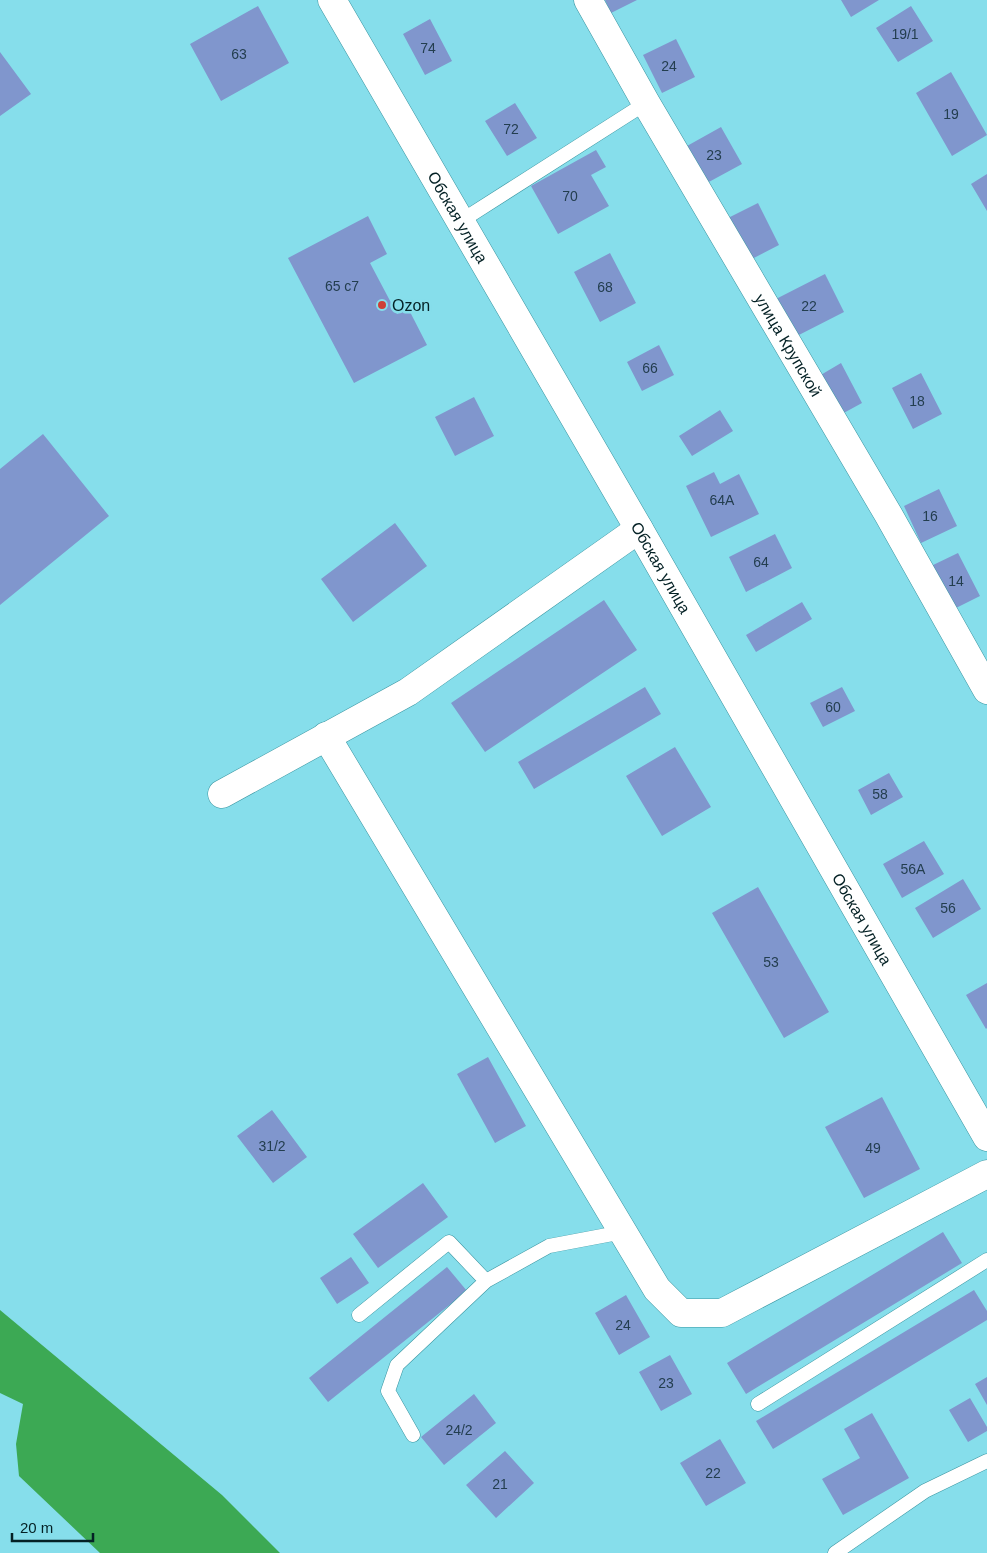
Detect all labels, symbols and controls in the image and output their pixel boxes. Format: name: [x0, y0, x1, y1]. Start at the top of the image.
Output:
house number: 19/1: [891, 26, 919, 42]
house number: 74: [420, 40, 436, 56]
house number: 63: [231, 46, 247, 62]
house number: 24: [661, 58, 677, 74]
house number: 19: [943, 106, 959, 122]
house number: 72: [503, 121, 519, 137]
house number: 23: [706, 147, 722, 163]
street label: Обская улица: [424, 169, 491, 266]
house number: 70: [562, 188, 578, 204]
house number: 65 с7: [325, 278, 359, 294]
house number: 68: [597, 279, 613, 295]
street label: улица Крупской: [751, 291, 825, 400]
place label: Ozon: [392, 297, 430, 314]
house number: 22: [801, 298, 817, 314]
marker: Ozon: [376, 299, 388, 311]
house number: 66: [642, 360, 658, 376]
house number: 18: [909, 393, 925, 409]
house number: 64А: [710, 492, 735, 508]
house number: 16: [922, 508, 938, 524]
street label: Обская улица: [628, 519, 694, 617]
house number: 64: [753, 554, 769, 570]
house number: 14: [948, 573, 964, 589]
house number: 60: [825, 699, 841, 715]
house number: 58: [872, 786, 888, 802]
house number: 56А: [901, 861, 926, 877]
street label: Обская улица: [829, 870, 895, 968]
house number: 56: [940, 900, 956, 916]
house number: 53: [763, 954, 779, 970]
house number: 31/2: [258, 1138, 286, 1154]
house number: 49: [865, 1140, 881, 1156]
house number: 24: [615, 1317, 631, 1333]
house number: 23: [658, 1375, 674, 1391]
house number: 24/2: [445, 1422, 473, 1438]
house number: 22: [705, 1465, 721, 1481]
house number: 21: [492, 1476, 508, 1492]
scale bar: [12, 1510, 94, 1542]
text: 20 m: [20, 1519, 53, 1536]

